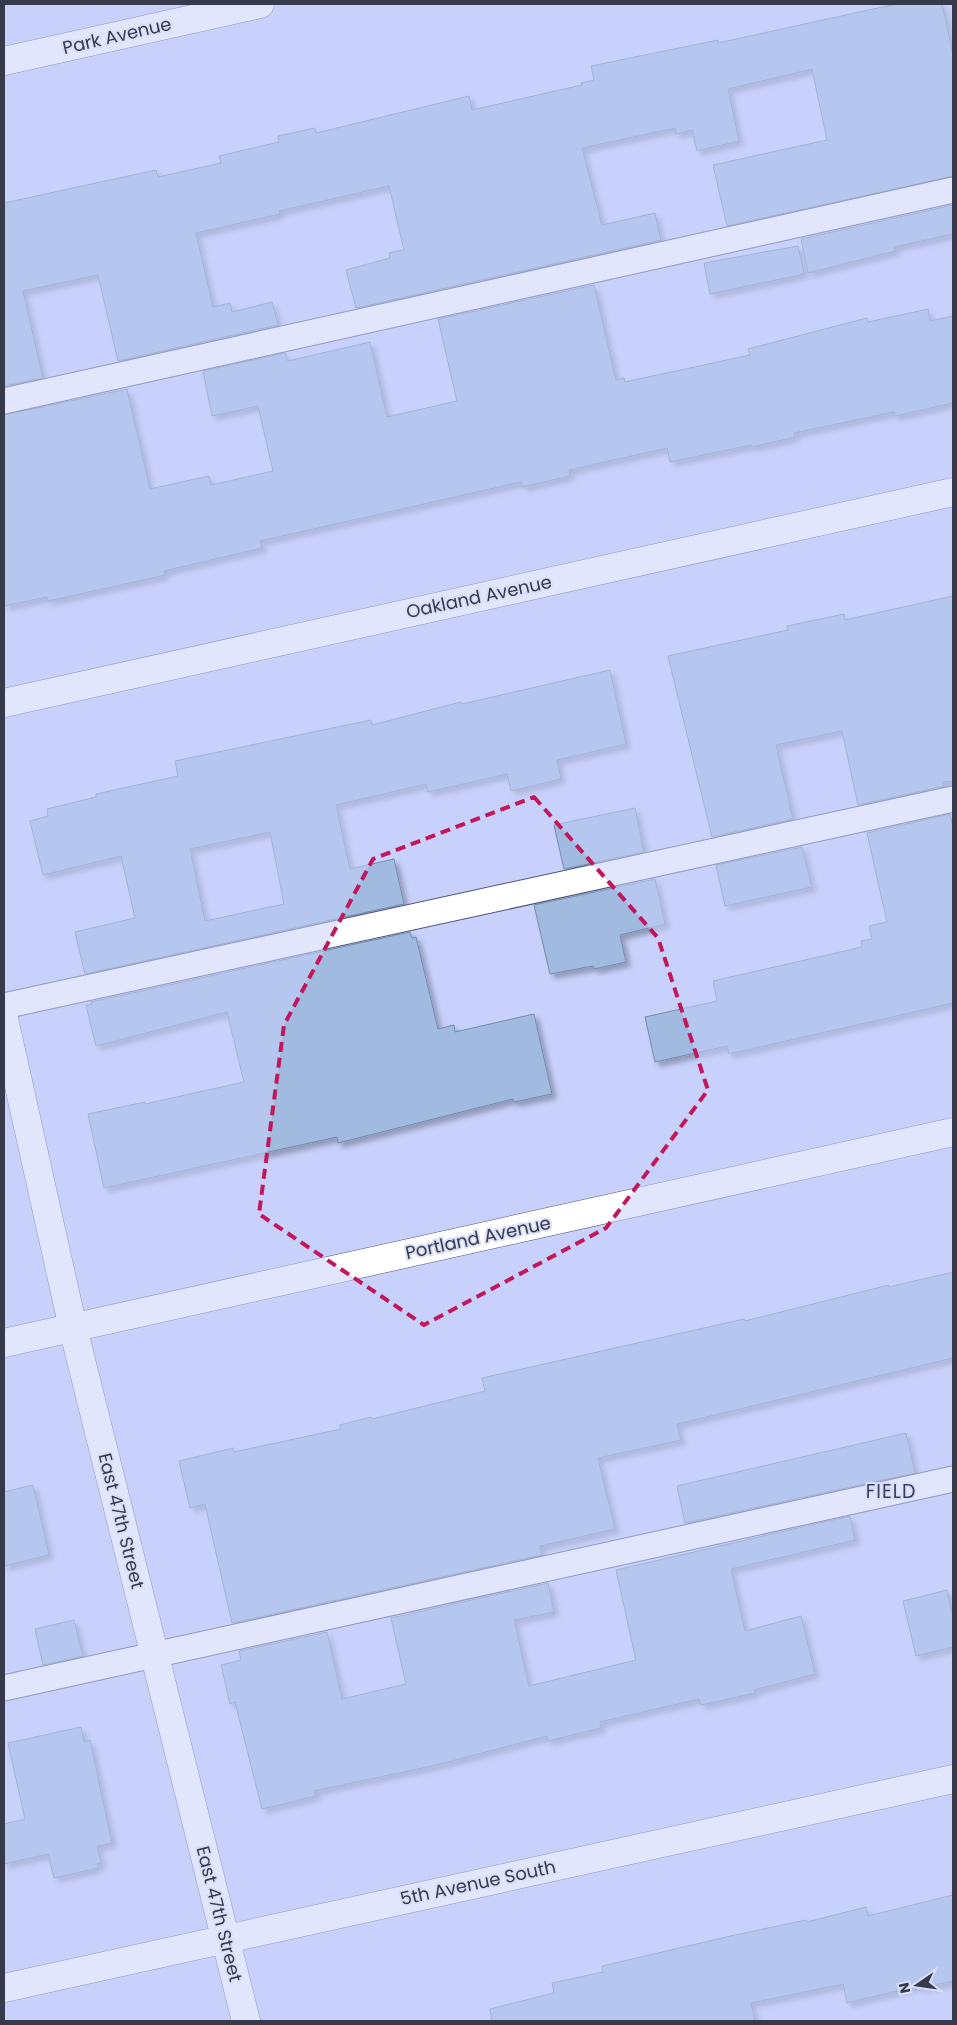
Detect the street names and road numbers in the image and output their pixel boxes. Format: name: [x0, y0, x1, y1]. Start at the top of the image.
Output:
street label: Park Avenue: [60, 11, 174, 60]
street label: Oakland Avenue: [404, 569, 554, 624]
street label: Portland Avenue: [403, 1210, 553, 1265]
street label: East 47th Street: [93, 1450, 150, 1591]
street label: East 47th Street: [191, 1843, 248, 1984]
street label: 5th Avenue South: [398, 1854, 558, 1911]

